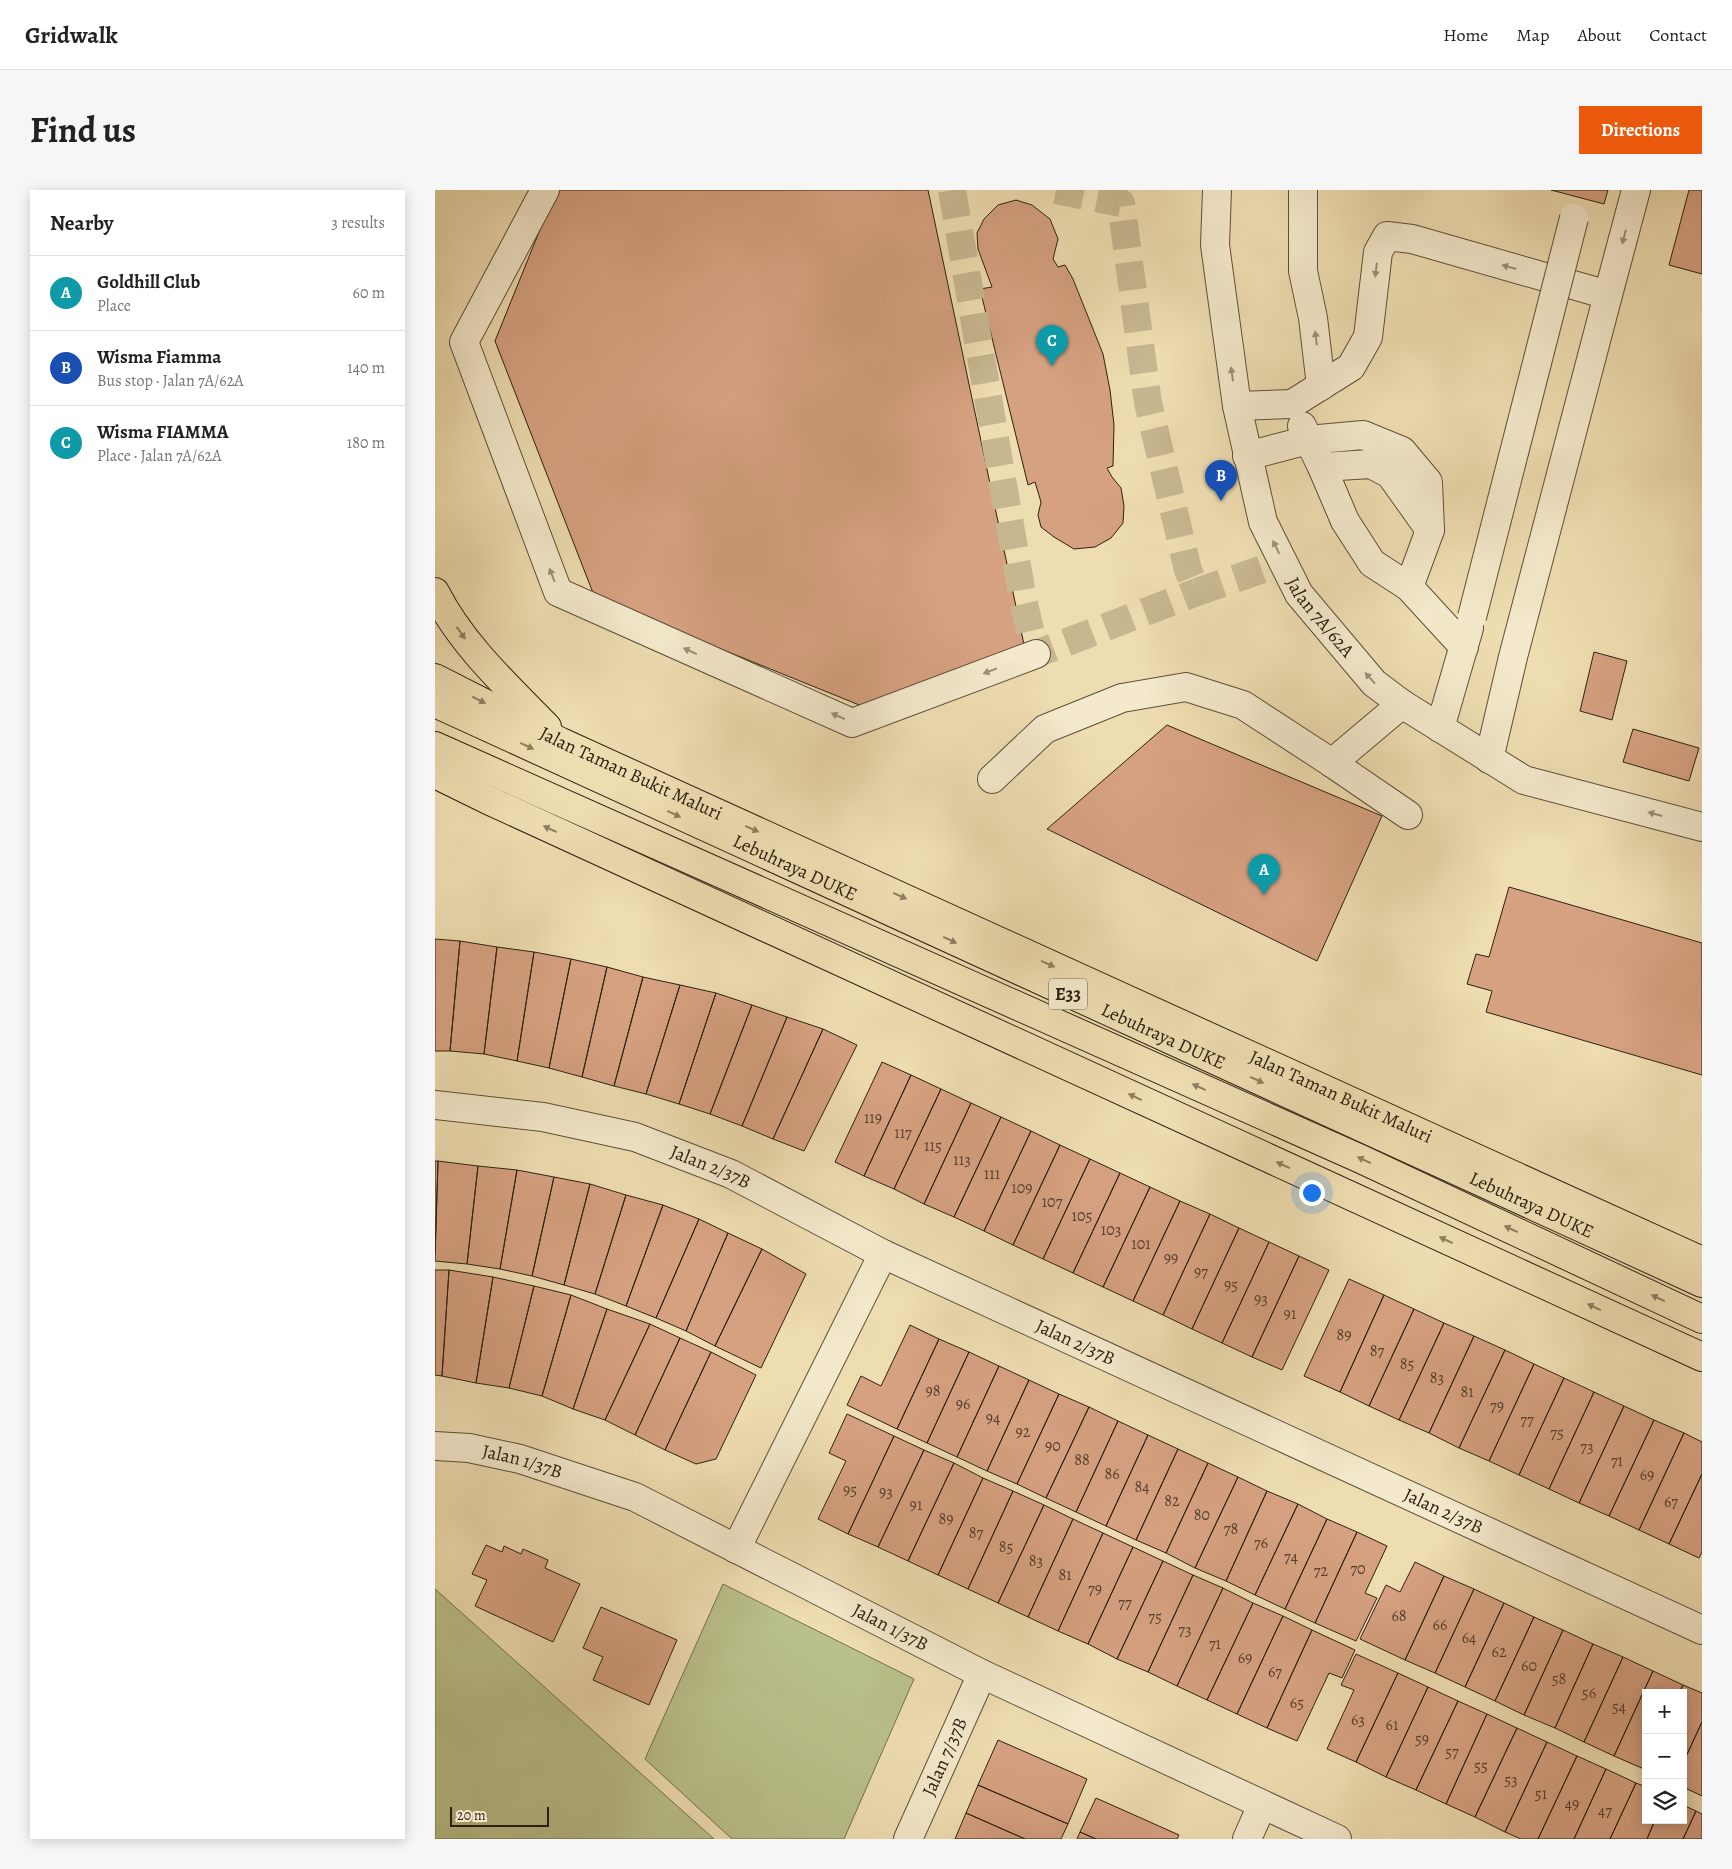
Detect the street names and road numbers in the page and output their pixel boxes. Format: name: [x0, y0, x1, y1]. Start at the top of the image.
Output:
street label: Jalan 7A/62A: [1280, 573, 1361, 664]
street label: Jalan Taman Bukit Maluri: [535, 720, 726, 827]
street label: Lebuhraya DUKE: [729, 828, 861, 908]
road number: E33: [1049, 979, 1087, 1010]
street label: Lebuhraya DUKE: [1097, 997, 1230, 1076]
street label: Jalan Taman Bukit Maluri: [1245, 1044, 1436, 1150]
street label: Jalan 2/37B: [667, 1139, 755, 1195]
street label: Lebuhraya DUKE: [1465, 1165, 1598, 1245]
street label: Jalan 2/37B: [1031, 1313, 1119, 1372]
street label: Jalan 1/37B: [480, 1438, 566, 1485]
street label: Jalan 2/37B: [1399, 1482, 1487, 1541]
street label: Jalan 1/37B: [848, 1597, 933, 1658]
street label: Jalan 7/37B: [916, 1713, 974, 1800]

